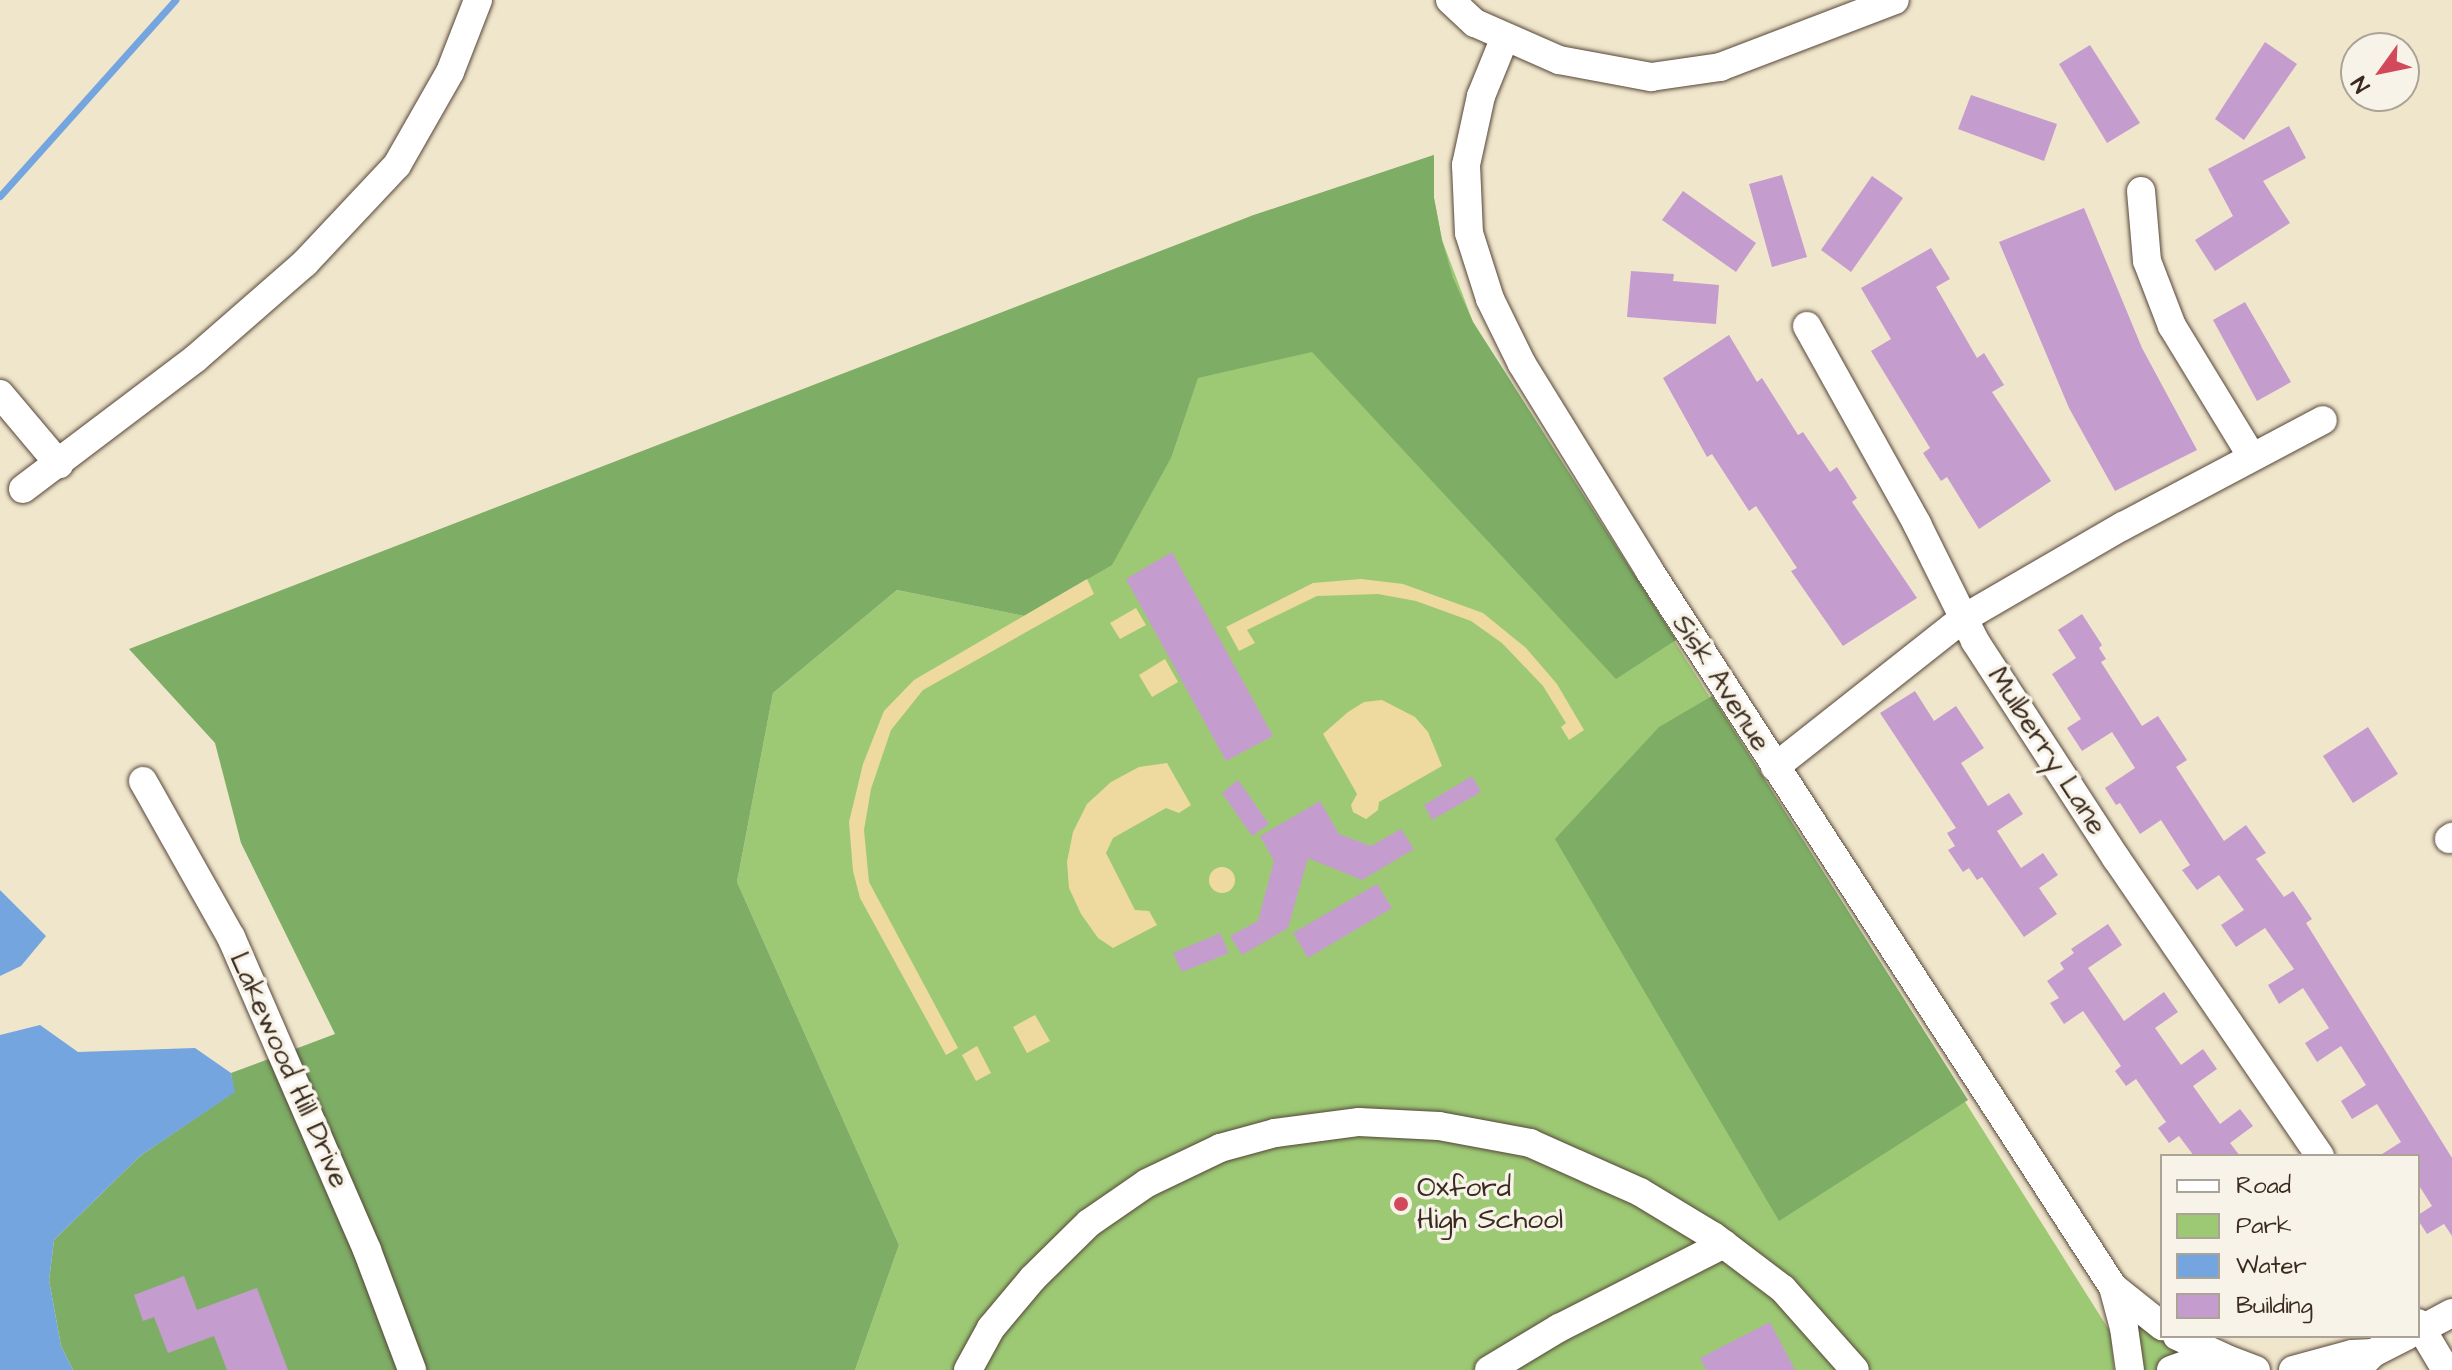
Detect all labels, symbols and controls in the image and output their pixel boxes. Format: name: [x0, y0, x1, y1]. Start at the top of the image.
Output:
north arrow: [2340, 32, 2420, 112]
text: N: [2344, 70, 2378, 98]
street label: Sisk Avenue: [1665, 609, 1777, 757]
street label: Mulberry Lane: [1980, 661, 2114, 841]
street label: Lakewood Hill Drive: [222, 947, 356, 1193]
legend: [2160, 1154, 2420, 1338]
text: Road: [2236, 1169, 2291, 1203]
place label: Oxford High School: [1417, 1171, 1563, 1237]
marker: Oxford High School: [1392, 1195, 1410, 1213]
text: Park: [2236, 1209, 2292, 1243]
text: Water: [2236, 1249, 2307, 1283]
text: Building: [2236, 1289, 2313, 1323]

